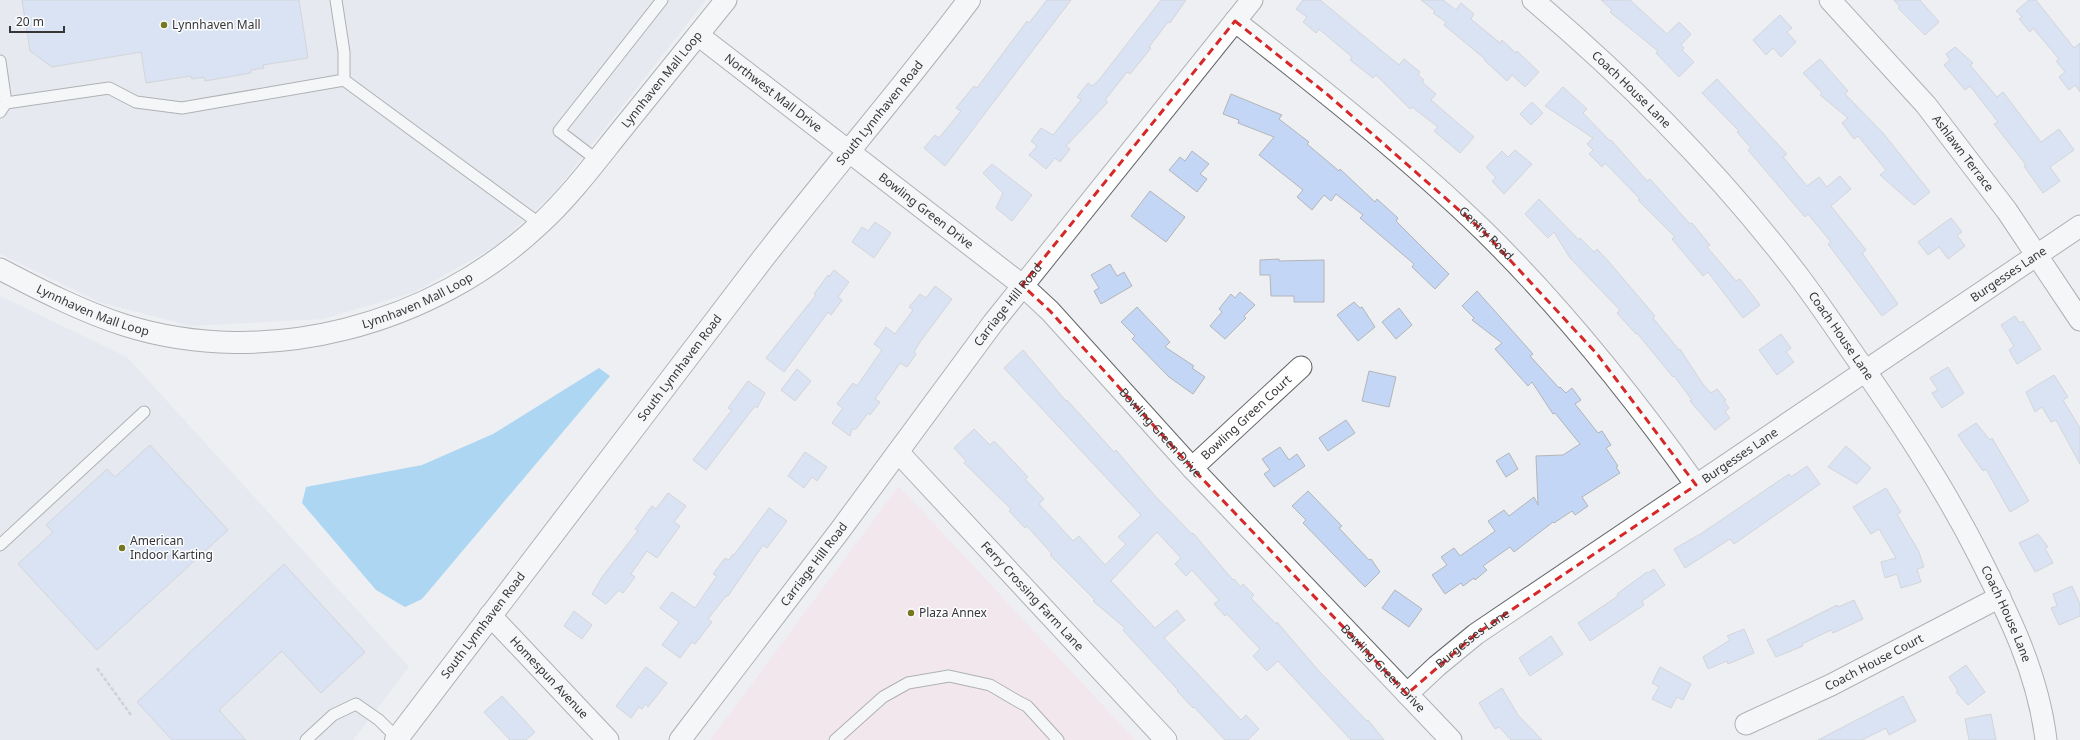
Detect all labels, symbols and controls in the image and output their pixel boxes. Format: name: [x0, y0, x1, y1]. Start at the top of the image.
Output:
scale bar: [10, 8, 64, 34]
text: 20 m: [16, 13, 44, 30]
place label: Lynnhaven Mall: [172, 16, 261, 33]
marker: Lynnhaven Mall: [159, 20, 169, 30]
street label: Lynnhaven Mall Loop: [617, 27, 706, 131]
street label: Coach House Lane: [1588, 47, 1675, 132]
street label: Northwest Mall Drive: [721, 49, 826, 136]
street label: South Lynnhaven Road: [832, 57, 927, 168]
street label: Ashlawn Terrace: [1929, 111, 1998, 195]
street label: Bowling Green Drive: [875, 168, 978, 253]
street label: Gentry Road: [1455, 202, 1517, 264]
street label: Burgesses Lane: [1967, 242, 2050, 306]
street label: Carriage Hill Road: [970, 259, 1046, 350]
street label: Lynnhaven Mall Loop: [360, 268, 476, 332]
street label: Lynnhaven Mall Loop: [34, 280, 151, 340]
street label: Coach House Lane: [1805, 288, 1878, 383]
street label: South Lynnhaven Road: [633, 311, 726, 424]
street label: Bowling Green Court: [1197, 371, 1295, 464]
street label: Bowling Green Drive: [1116, 384, 1206, 481]
street label: Burgesses Lane: [1698, 423, 1781, 487]
street label: Carriage Hill Road: [776, 519, 851, 610]
place label: American Indoor Karting: [130, 532, 213, 563]
street label: Ferry Crossing Farm Lane: [977, 537, 1088, 654]
marker: American Indoor Karting: [117, 543, 127, 553]
street label: Coach House Lane: [1977, 562, 2036, 665]
street label: South Lynnhaven Road: [437, 568, 529, 682]
place label: Plaza Annex: [919, 604, 988, 621]
street label: Burgesses Lane: [1432, 605, 1513, 672]
marker: Plaza Annex: [906, 608, 916, 618]
street label: Bowling Green Drive: [1337, 620, 1429, 716]
street label: Coach House Court: [1822, 629, 1927, 695]
street label: Homespun Avenue: [506, 632, 593, 722]

